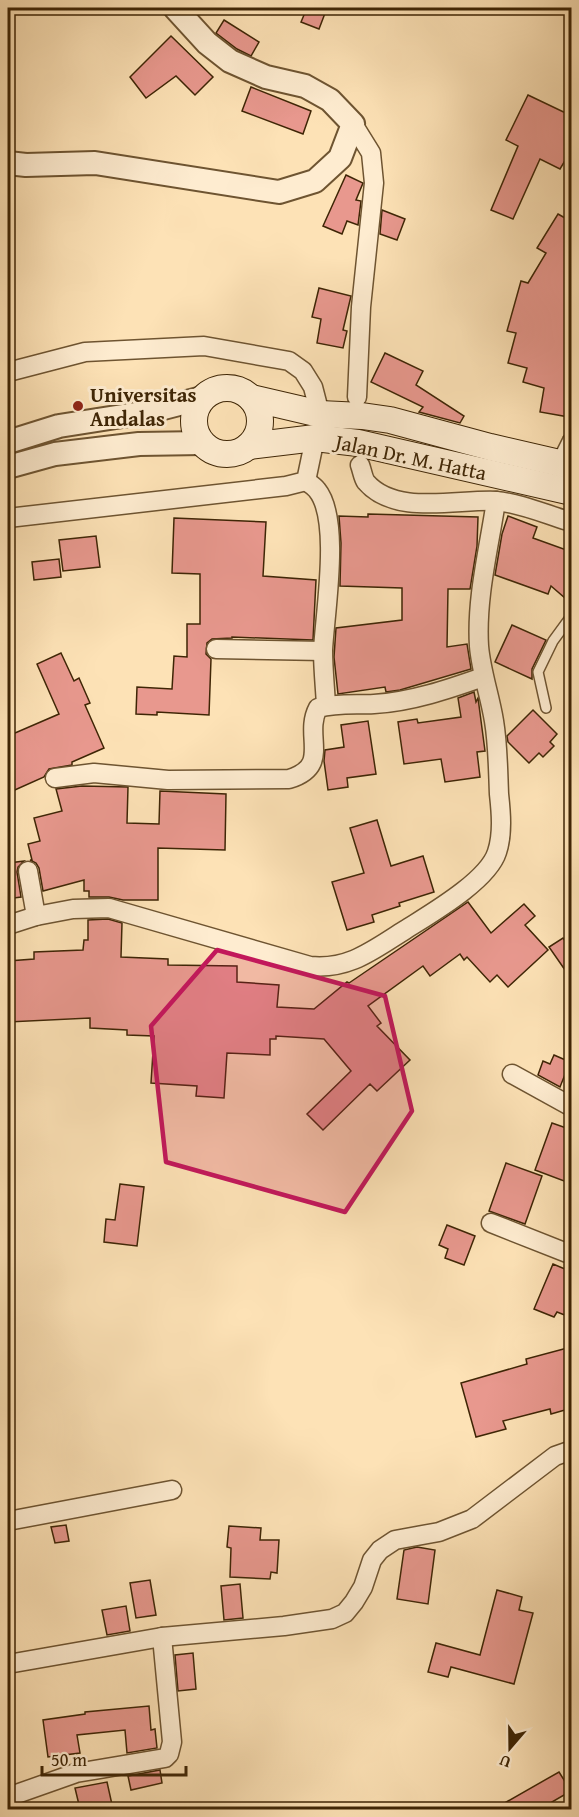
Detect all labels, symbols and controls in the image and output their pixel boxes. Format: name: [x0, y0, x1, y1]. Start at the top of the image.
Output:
place label: Universitas Andalas: [90, 379, 197, 434]
marker: Universitas Andalas: [71, 399, 85, 413]
street label: Jalan Dr. M. Hatta: [330, 425, 490, 488]
north arrow: [480, 1718, 540, 1778]
scale bar: [42, 1739, 186, 1777]
text: 50 m: [51, 1746, 87, 1773]
text: U: [495, 1749, 514, 1775]

